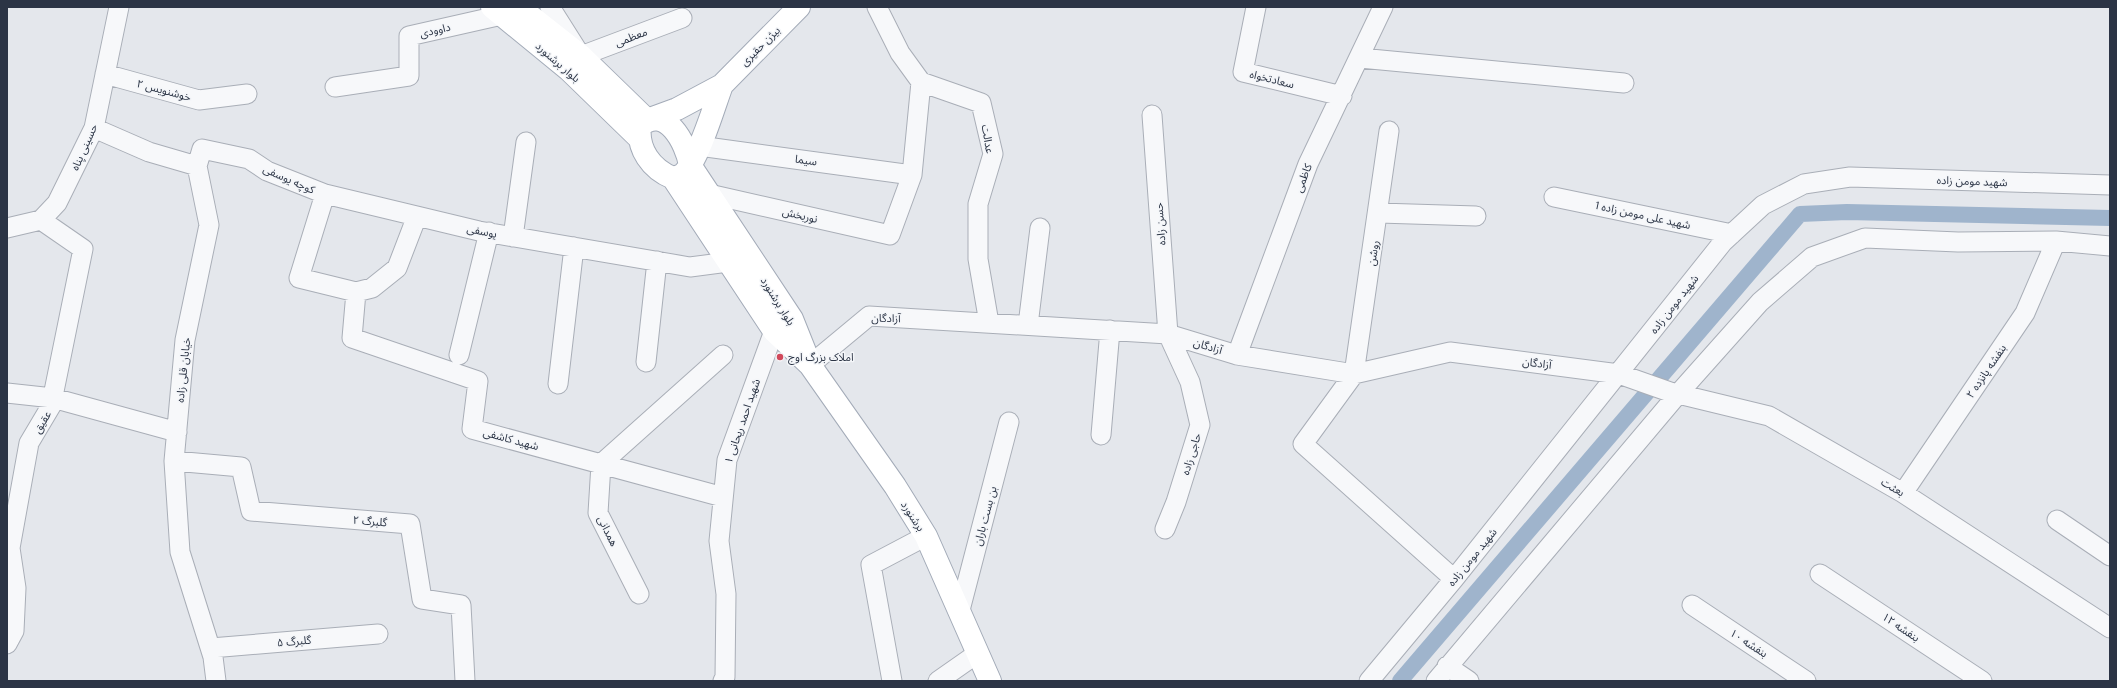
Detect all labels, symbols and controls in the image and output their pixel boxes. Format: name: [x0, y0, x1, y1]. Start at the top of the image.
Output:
street label: داوودی: [418, 20, 452, 40]
street label: بیژن حقیری: [737, 23, 783, 69]
street label: معظمی: [613, 24, 649, 50]
street label: بلوار برشنورد: [533, 39, 583, 85]
street label: سعادتخواه: [1248, 67, 1296, 91]
street label: خوشنویس ۲: [135, 76, 193, 104]
street label: حسینی پناه: [68, 121, 102, 173]
street label: عدالت: [979, 124, 997, 155]
street label: سیما: [794, 152, 818, 169]
street label: کوچه یوسفی: [261, 161, 317, 198]
street label: کاظمی: [1291, 161, 1315, 194]
street label: شهید مومن زاده: [1936, 173, 2008, 189]
street label: شهید علی مومن زاده 1: [1594, 198, 1692, 232]
street label: حسن زاده: [1151, 202, 1168, 246]
street label: نوربخش: [781, 204, 819, 226]
street label: یوسفی: [466, 221, 498, 241]
street label: روشن: [1364, 239, 1382, 267]
street label: شهید مومن زاده: [1647, 271, 1702, 336]
street label: بلوار برشنورد: [758, 274, 798, 328]
street label: آزادگان: [871, 311, 902, 325]
street label: آزادگان: [1192, 335, 1225, 357]
street label: خیابان قلی زاده: [173, 336, 194, 403]
street label: بنفشه پانزده ۲: [1963, 341, 2010, 401]
place label: املاک بزرگ اوج: [788, 350, 854, 365]
marker: املاک بزرگ اوج: [775, 352, 785, 362]
street label: آزادگان: [1522, 354, 1553, 372]
street label: شهید احمد ریحانی ۱: [721, 376, 763, 465]
street label: عقیق: [30, 408, 54, 436]
street label: شهید کاشفی: [482, 425, 541, 453]
street label: حاجی زاده: [1178, 431, 1204, 477]
street label: بعثت: [1879, 475, 1907, 499]
street label: بن بست باران: [970, 485, 1000, 547]
street label: برشنورد: [898, 498, 928, 534]
street label: گلبرگ ۲: [352, 513, 388, 530]
street label: همدانی: [595, 513, 621, 549]
street label: شهید مومن زاده: [1444, 525, 1500, 589]
street label: بنفشه ۱۲: [1879, 609, 1923, 645]
street label: بنفشه ۱۰: [1727, 626, 1771, 660]
street label: گلبرگ ۵: [276, 632, 312, 650]

